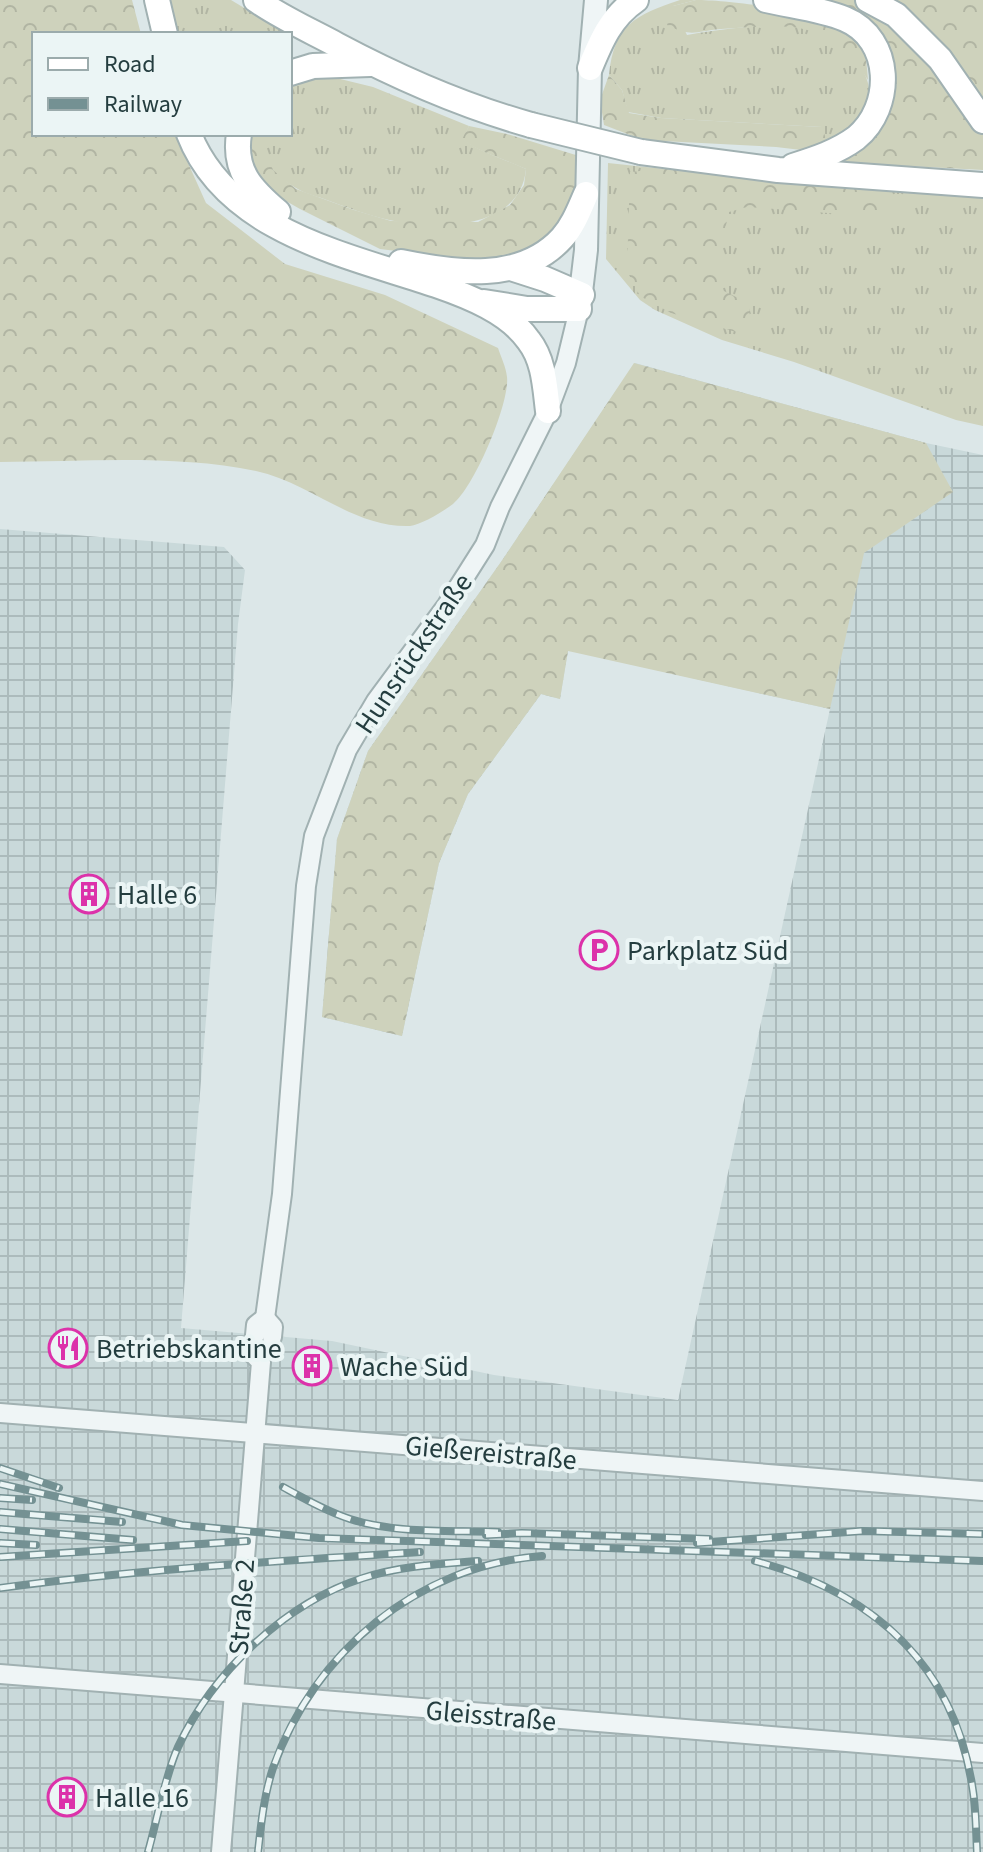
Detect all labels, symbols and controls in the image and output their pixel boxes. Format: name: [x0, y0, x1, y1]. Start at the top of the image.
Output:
legend: [32, 32, 292, 136]
text: Road: [104, 47, 156, 82]
text: Railway: [104, 87, 182, 122]
street label: Hunsrückstraße: [345, 565, 482, 742]
building icon: Halle 6: [68, 873, 110, 915]
place label: Halle 6: [117, 875, 197, 915]
parking icon: Parkplatz Süd: [578, 929, 620, 971]
place label: Parkplatz Süd: [627, 931, 788, 971]
restaurant icon: Betriebskantine: [47, 1327, 89, 1369]
place label: Betriebskantine: [96, 1329, 282, 1369]
building icon: Wache Süd: [291, 1345, 333, 1387]
place label: Wache Süd: [340, 1347, 469, 1387]
street label: Gießereistraße: [403, 1426, 578, 1480]
street label: Straße 2: [219, 1558, 265, 1657]
street label: Gleisstraße: [424, 1690, 558, 1742]
building icon: Halle 16: [46, 1776, 88, 1818]
place label: Halle 16: [95, 1778, 189, 1818]

